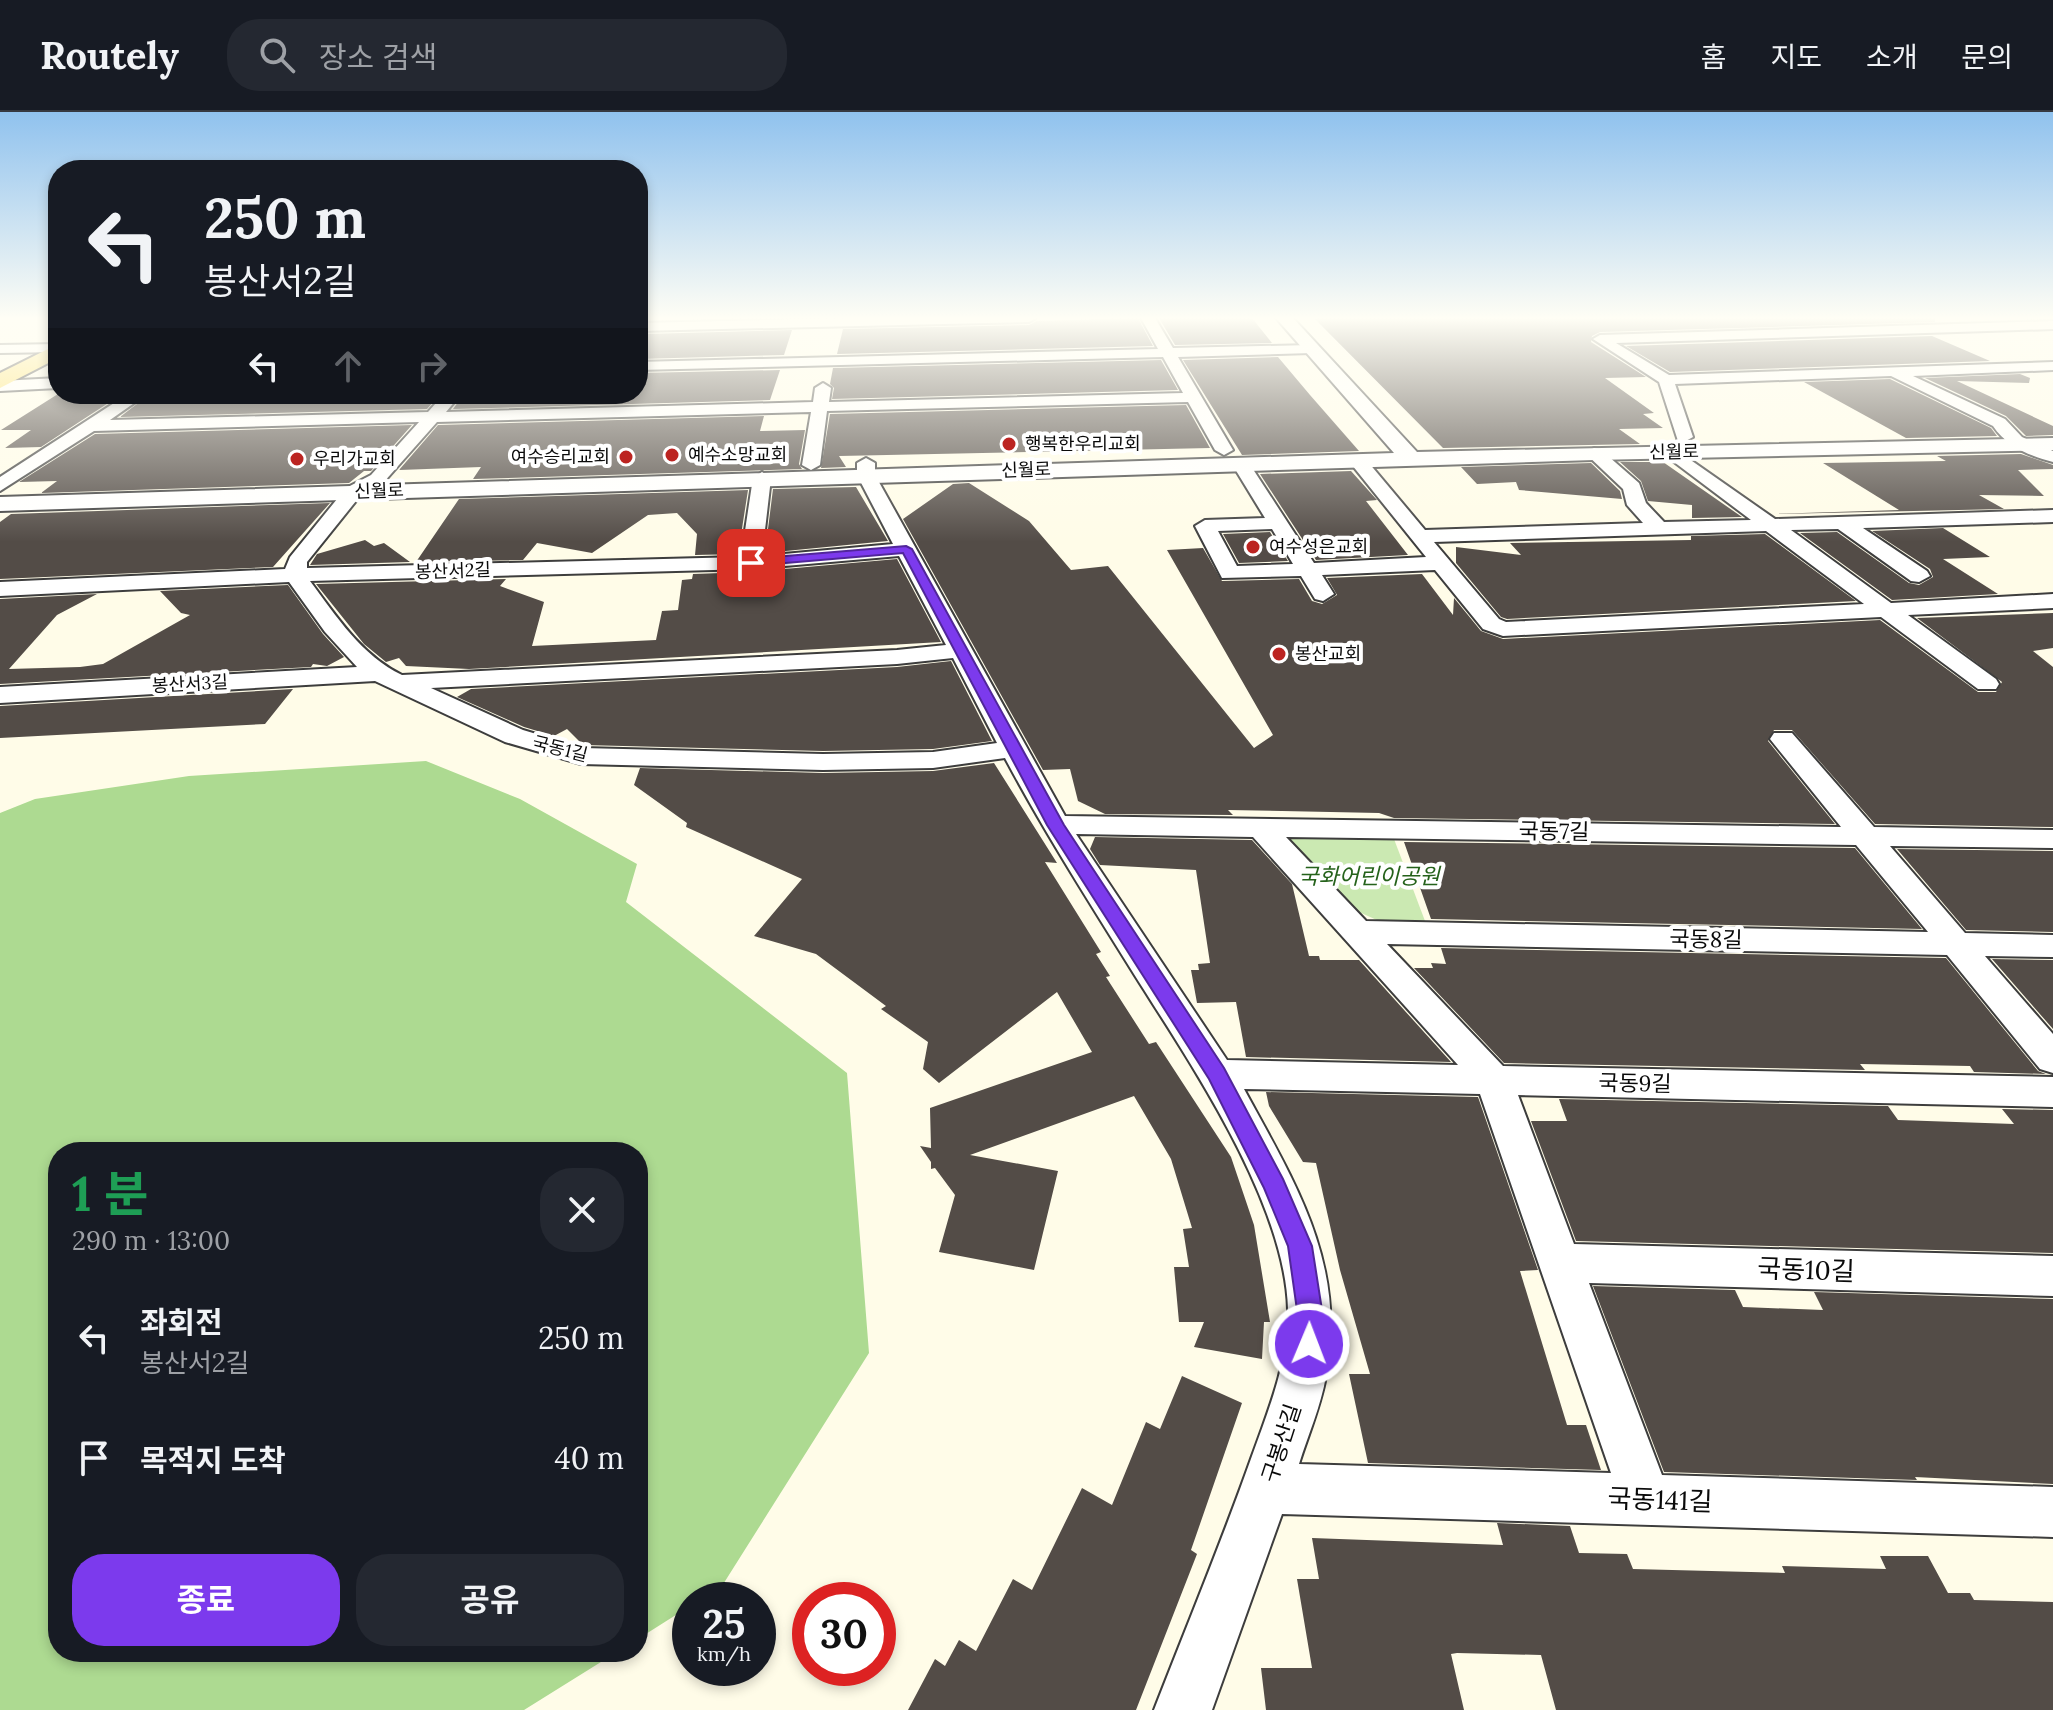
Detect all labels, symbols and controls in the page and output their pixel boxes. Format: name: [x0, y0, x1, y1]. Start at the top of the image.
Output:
search box: [227, 19, 787, 91]
text: Routely: [40, 31, 179, 79]
icon: search: [255, 33, 299, 77]
text: 장소 검색: [319, 38, 437, 76]
text: 홈: [1701, 39, 1726, 75]
text: 지도: [1770, 39, 1822, 75]
text: 소개: [1866, 39, 1917, 75]
text: 문의: [1961, 39, 2013, 75]
text: 250 m: [204, 182, 366, 253]
icon: left: [72, 192, 176, 296]
text: 봉산서2길: [204, 258, 356, 304]
icon: left: [242, 344, 286, 388]
icon: ahead: [326, 344, 370, 388]
icon: right: [410, 344, 454, 388]
place label: 행복한우리교회: [1025, 432, 1141, 455]
marker: 행복한우리교회: [1000, 435, 1018, 453]
street label: 신월로: [1649, 440, 1699, 463]
place label: 예수소망교회: [688, 443, 787, 466]
place label: 여수승리교회: [511, 445, 610, 468]
marker: 예수소망교회: [663, 446, 681, 464]
place label: 우리가교회: [313, 447, 396, 470]
marker: 여수승리교회: [617, 448, 635, 466]
marker: 우리가교회: [288, 450, 306, 468]
street label: 신월로: [1001, 457, 1051, 482]
street label: 신월로: [354, 478, 404, 503]
pin: [717, 529, 785, 597]
place label: 여수성은교회: [1269, 535, 1368, 558]
marker: 여수성은교회: [1244, 538, 1262, 556]
icon: arrive: [729, 541, 773, 585]
street label: 봉산서2길: [415, 558, 491, 583]
place label: 봉산교회: [1295, 642, 1361, 665]
marker: 봉산교회: [1270, 645, 1288, 663]
street label: 봉산서3길: [151, 670, 229, 697]
street label: 국동1길: [530, 731, 590, 766]
street label: 국동7길: [1518, 816, 1590, 846]
park label: 국화어린이공원: [1298, 862, 1442, 890]
street label: 국동8길: [1669, 924, 1743, 954]
street label: 국동9길: [1598, 1068, 1672, 1098]
text: 1 분: [72, 1163, 148, 1224]
button: close: [540, 1168, 624, 1252]
text: 290 m · 13:00: [72, 1224, 230, 1257]
street label: 국동10길: [1757, 1251, 1855, 1288]
position arrow: [1267, 1302, 1351, 1386]
text: 좌회전: [140, 1303, 223, 1341]
icon: left: [72, 1316, 116, 1360]
text: 250 m: [538, 1319, 624, 1357]
text: 봉산서2길: [140, 1346, 250, 1379]
street label: 구봉산길: [1255, 1400, 1307, 1486]
icon: arrive: [72, 1436, 116, 1480]
text: 40 m: [554, 1439, 624, 1477]
text: 목적지 도착: [140, 1441, 286, 1479]
street label: 국동141길: [1607, 1481, 1713, 1518]
button: 종료: [72, 1554, 340, 1646]
button: 공유: [356, 1554, 624, 1646]
speed limit sign: 30: [792, 1582, 896, 1686]
text: 25: [703, 1598, 745, 1649]
text: km/h: [697, 1641, 751, 1666]

